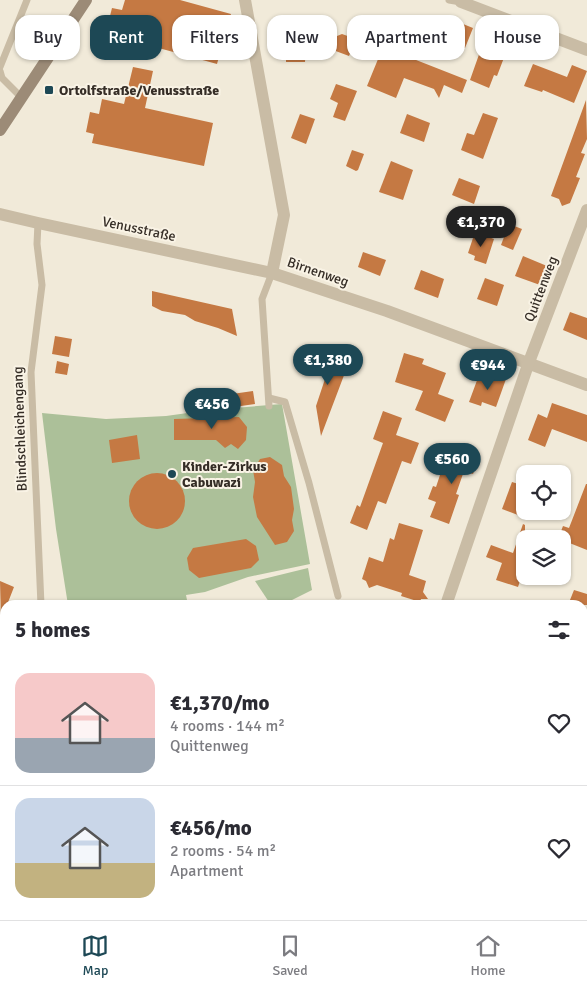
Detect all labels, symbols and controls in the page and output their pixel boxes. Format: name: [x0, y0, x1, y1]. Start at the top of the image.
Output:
chip: Buy: [15, 15, 80, 60]
chip: Rent: [90, 15, 162, 60]
chip: Filters: [172, 15, 257, 60]
chip: New: [267, 15, 337, 60]
chip: Apartment: [347, 15, 465, 60]
chip: House: [475, 15, 559, 60]
place label: Ortolfstraße/Venusstraße: [59, 82, 219, 99]
marker: Ortolfstraße/Venusstraße: [43, 84, 55, 96]
pin: €1,370: [440, 206, 522, 248]
text: €1,370: [457, 212, 505, 232]
street label: Venusstraße: [101, 213, 177, 245]
street label: Birnenweg: [285, 254, 351, 290]
street label: Quittenweg: [521, 254, 561, 324]
pin: €1,380: [287, 344, 369, 386]
pin: €944: [458, 348, 518, 391]
text: €1,380: [304, 350, 352, 370]
text: €944: [471, 355, 505, 375]
street label: Blindschleichengang: [9, 366, 31, 492]
pin: €456: [182, 388, 242, 430]
text: €456: [195, 394, 229, 414]
pin: €560: [422, 442, 482, 485]
text: €560: [435, 449, 469, 469]
place label: Kinder-Zirkus Cabuwazi: [182, 458, 267, 491]
map controls: [516, 465, 571, 585]
button: locate: [516, 465, 571, 520]
marker: Kinder-Zirkus Cabuwazi: [166, 468, 178, 480]
button: layers: [516, 530, 571, 585]
icon: filters: [545, 616, 573, 644]
text: 5 homes: [15, 617, 90, 643]
text: €1,370/mo: [170, 690, 269, 716]
icon: home: [55, 693, 115, 753]
icon: heart: [545, 709, 573, 737]
text: 4 rooms · 144 m²: [170, 716, 285, 736]
text: Quittenweg: [170, 736, 249, 756]
text: €456/mo: [170, 815, 252, 841]
icon: home: [55, 818, 115, 878]
icon: heart: [545, 834, 573, 862]
text: 2 rooms · 54 m²: [170, 841, 276, 861]
text: Apartment: [170, 861, 243, 881]
tab: Map: [81, 932, 109, 979]
tab: Saved: [272, 932, 308, 979]
tab: Home: [471, 932, 506, 979]

